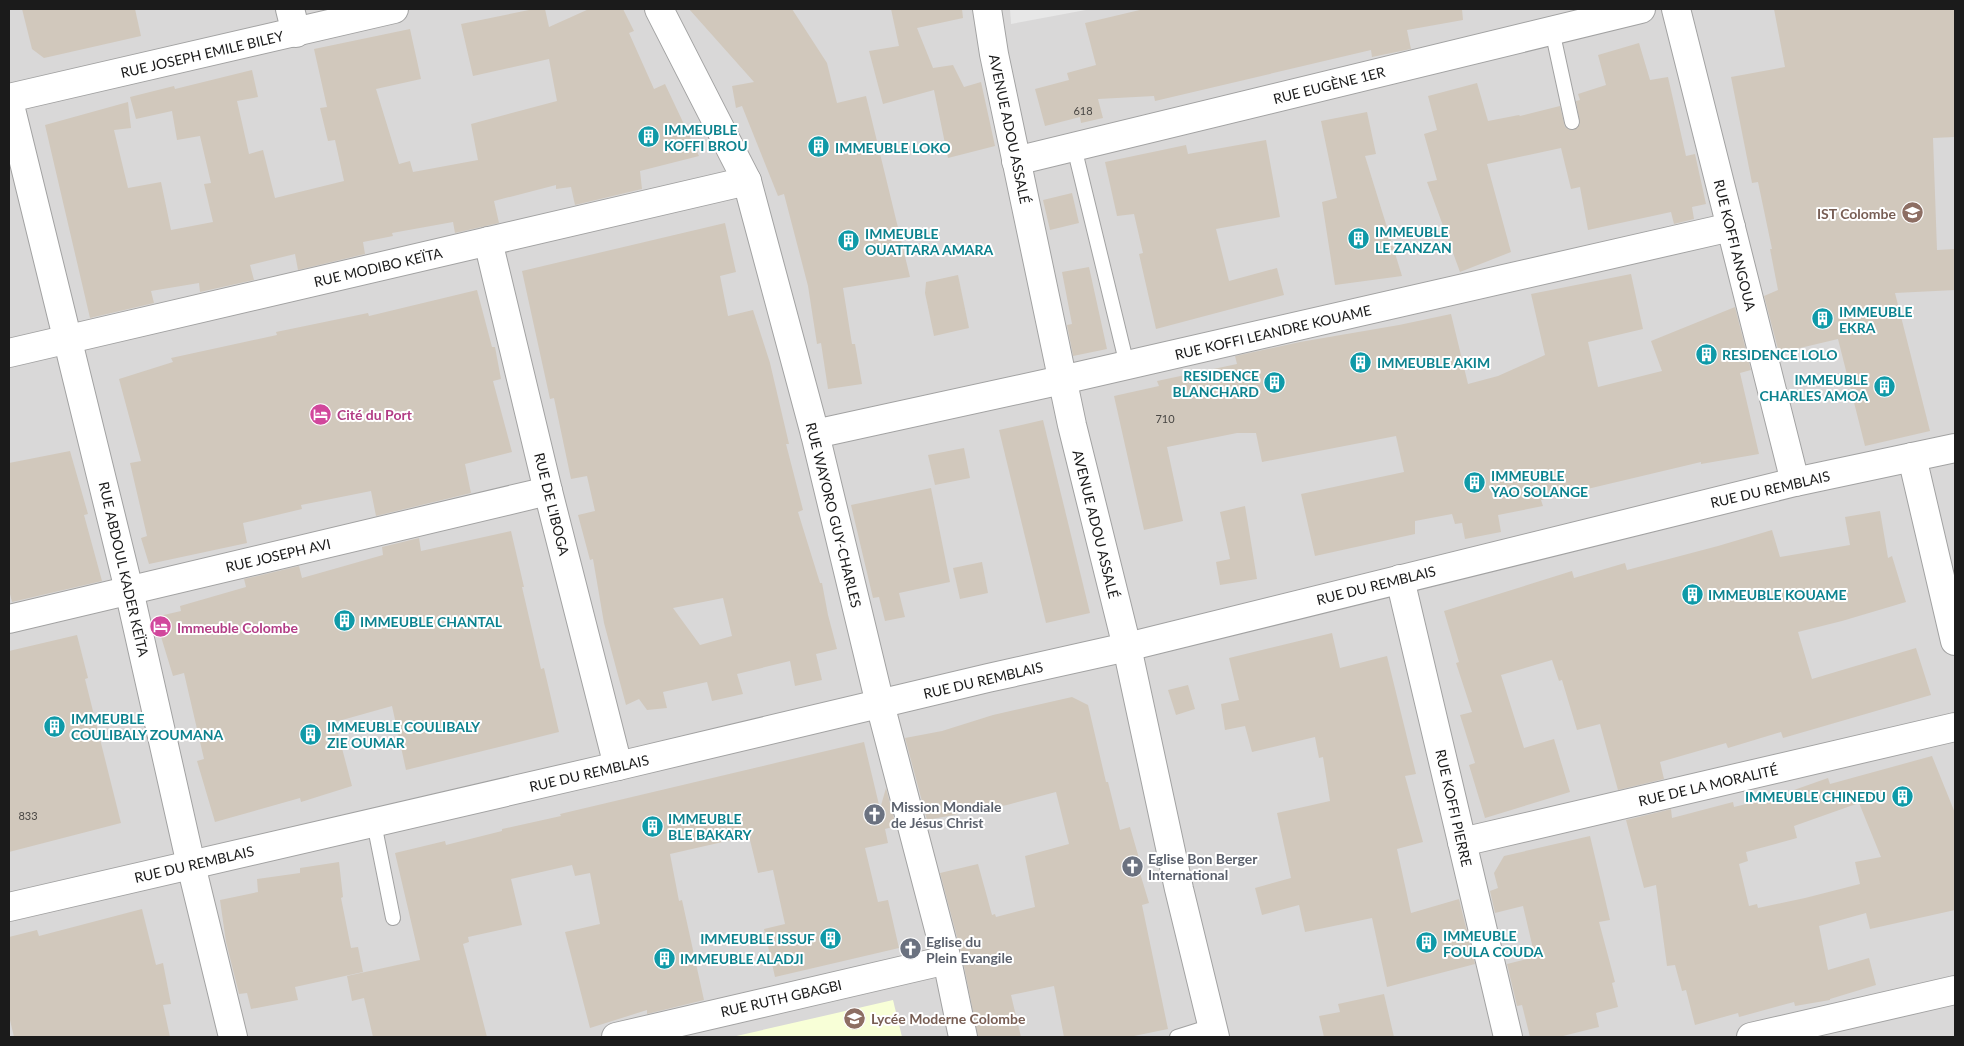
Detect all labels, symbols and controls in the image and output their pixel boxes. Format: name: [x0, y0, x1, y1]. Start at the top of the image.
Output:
street label: RUE JOSEPH EMILE BILEY: [119, 27, 285, 81]
street label: AVENUE ADOU ASSALÉ: [986, 53, 1034, 205]
street label: RUE EUGÈNE 1ER: [1271, 63, 1387, 107]
house number: 618: [1073, 104, 1093, 117]
place label: IMMEUBLE KOFFI BROU: [664, 121, 748, 154]
building icon: IMMEUBLE KOFFI BROU: [636, 125, 660, 149]
building icon: IMMEUBLE LOKO: [807, 135, 831, 159]
place label: IMMEUBLE LOKO: [835, 139, 951, 156]
street label: RUE KOFFI ANGOUA: [1710, 178, 1760, 313]
school or university icon: IST Colombe: [1900, 201, 1924, 225]
place label: IST Colombe: [1817, 205, 1897, 222]
place label: IMMEUBLE LE ZANZAN: [1375, 223, 1452, 256]
place label: IMMEUBLE OUATTARA AMARA: [865, 225, 994, 258]
building icon: IMMEUBLE LE ZANZAN: [1347, 227, 1371, 251]
building icon: IMMEUBLE OUATTARA AMARA: [837, 229, 861, 253]
street label: RUE MODIBO KEÏTA: [312, 244, 444, 290]
street label: RUE KOFFI LEANDRE KOUAME: [1173, 301, 1373, 363]
place label: IMMEUBLE EKRA: [1839, 303, 1913, 336]
building icon: IMMEUBLE EKRA: [1811, 307, 1835, 331]
building icon: RESIDENCE LOLO: [1694, 342, 1718, 366]
place label: RESIDENCE LOLO: [1722, 346, 1838, 363]
building icon: IMMEUBLE AKIM: [1349, 350, 1373, 374]
place label: IMMEUBLE AKIM: [1377, 354, 1490, 371]
place label: RESIDENCE BLANCHARD: [1173, 367, 1259, 400]
building icon: RESIDENCE BLANCHARD: [1263, 371, 1287, 395]
place label: IMMEUBLE CHARLES AMOA: [1760, 371, 1868, 404]
building icon: IMMEUBLE CHARLES AMOA: [1872, 375, 1896, 399]
hotel icon: Cité du Port: [309, 402, 333, 426]
place label: Cité du Port: [337, 406, 413, 423]
house number: 710: [1155, 412, 1175, 425]
street label: RUE WAYORO GUY-CHARLES: [803, 421, 865, 609]
street label: AVENUE ADOU ASSALÉ: [1069, 448, 1123, 600]
street label: RUE DE L'IBOGA: [531, 451, 573, 558]
place label: IMMEUBLE YAO SOLANGE: [1490, 467, 1588, 500]
street label: RUE DU REMBLAIS: [1709, 467, 1831, 511]
building icon: IMMEUBLE YAO SOLANGE: [1463, 471, 1487, 495]
street label: RUE ABDOUL KADER KEÏTA: [96, 480, 153, 659]
street label: RUE JOSEPH AVI: [224, 535, 332, 575]
street label: RUE DU REMBLAIS: [1315, 562, 1437, 608]
building icon: IMMEUBLE KOUAME: [1680, 582, 1704, 606]
place label: IMMEUBLE KOUAME: [1708, 586, 1847, 603]
building icon: IMMEUBLE CHANTAL: [332, 609, 356, 633]
place label: IMMEUBLE CHANTAL: [360, 613, 503, 630]
hotel icon: Immeuble Colombe: [149, 615, 173, 639]
place label: Immeuble Colombe: [177, 619, 299, 636]
street label: RUE DU REMBLAIS: [922, 658, 1044, 702]
place label: IMMEUBLE COULIBALY ZOUMANA: [71, 710, 224, 743]
building icon: IMMEUBLE COULIBALY ZOUMANA: [43, 714, 67, 738]
place label: IMMEUBLE COULIBALY ZIE OUMAR: [327, 718, 481, 751]
building icon: IMMEUBLE COULIBALY ZIE OUMAR: [299, 722, 323, 746]
street label: RUE KOFFI PIERRE: [1432, 748, 1476, 868]
street label: RUE DU REMBLAIS: [528, 751, 650, 795]
street label: RUE DE LA MORALITÉ: [1637, 761, 1779, 809]
building icon: IMMEUBLE CHINEDU: [1890, 784, 1914, 808]
place label: IMMEUBLE CHINEDU: [1745, 788, 1886, 805]
place label: Mission Mondiale de Jésus Christ: [891, 798, 1002, 831]
church icon: Mission Mondiale de Jésus Christ: [863, 802, 887, 826]
house number: 833: [18, 809, 38, 822]
place label: IMMEUBLE BLE BAKARY: [668, 810, 753, 843]
building icon: IMMEUBLE BLE BAKARY: [640, 814, 664, 838]
street label: RUE DU REMBLAIS: [133, 842, 255, 886]
place label: Eglise Bon Berger International: [1148, 850, 1258, 883]
church icon: Eglise Bon Berger International: [1120, 854, 1144, 878]
building icon: IMMEUBLE ISSUF: [819, 926, 843, 950]
place label: IMMEUBLE FOULA COUDA: [1443, 927, 1544, 960]
place label: IMMEUBLE ISSUF: [700, 930, 815, 947]
building icon: IMMEUBLE FOULA COUDA: [1415, 931, 1439, 955]
place label: Eglise du Plein Evangile: [926, 933, 1013, 966]
church icon: Eglise du Plein Evangile: [898, 937, 922, 961]
building icon: IMMEUBLE ALADJI: [652, 946, 676, 970]
place label: IMMEUBLE ALADJI: [680, 950, 804, 967]
street label: RUE RUTH GBAGBI: [719, 976, 843, 1020]
school or university icon: Lycée Moderne Colombe: [843, 1006, 867, 1030]
place label: Lycée Moderne Colombe: [871, 1010, 1026, 1027]

